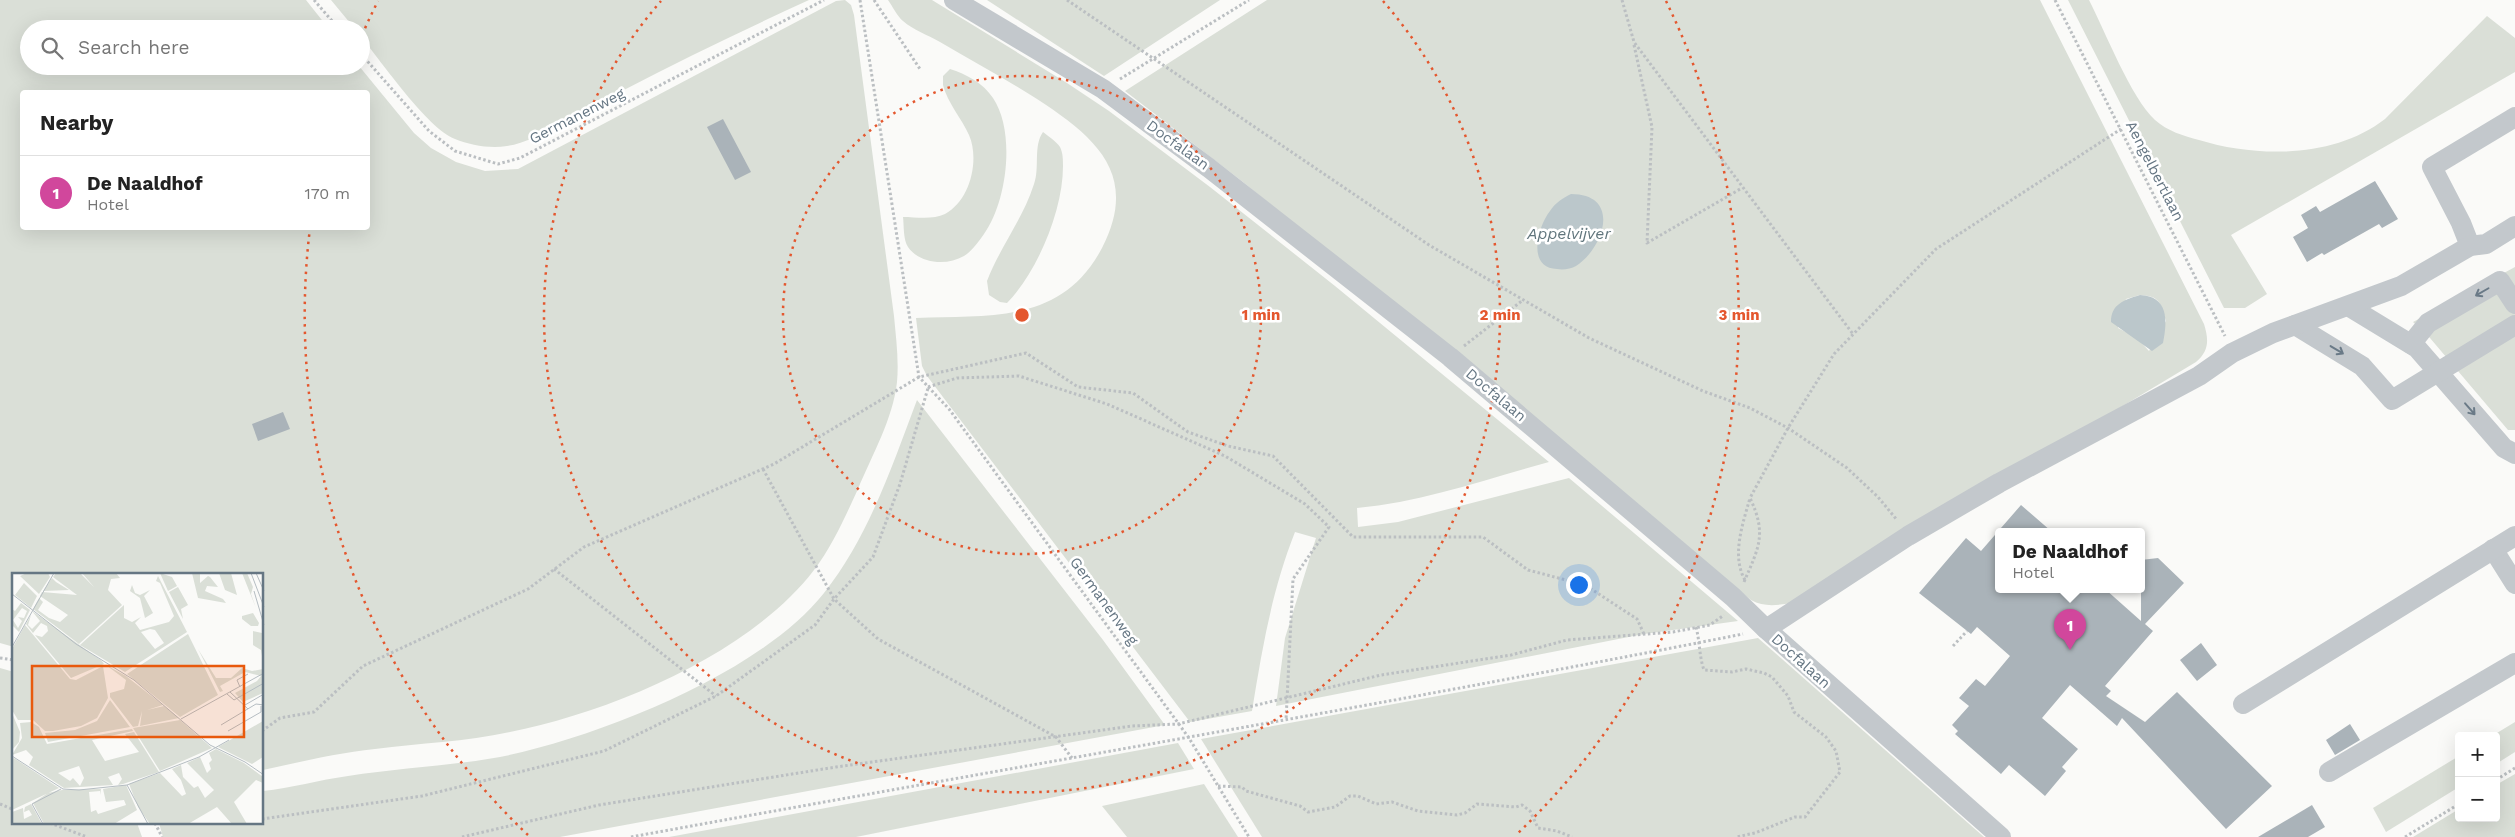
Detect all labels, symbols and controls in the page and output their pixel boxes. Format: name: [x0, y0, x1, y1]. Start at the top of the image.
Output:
search box: [20, 20, 370, 75]
icon: search: [38, 34, 66, 62]
text: Search here: [78, 36, 189, 59]
street label: Germanenweg: [526, 84, 628, 148]
text: Nearby: [40, 110, 113, 135]
street label: Docfalaan: [1143, 116, 1213, 174]
street label: Aengelbertlaan: [2122, 118, 2188, 224]
text: De Naaldhof: [87, 172, 203, 195]
text: 1: [53, 184, 59, 203]
text: 170 m: [304, 184, 350, 203]
text: Hotel: [87, 195, 129, 214]
water label: Appelvijver: [1526, 224, 1611, 243]
one-way arrow: [2475, 287, 2489, 297]
centre of rings: [1013, 306, 1031, 324]
text: 1 min: [1242, 306, 1280, 324]
text: 2 min: [1479, 306, 1521, 324]
text: 3 min: [1719, 306, 1759, 324]
one-way arrow: [2329, 346, 2343, 356]
street label: Docfalaan: [1462, 365, 1530, 425]
one-way arrow: [2464, 402, 2475, 415]
popup: [1995, 528, 2145, 593]
text: De Naaldhof: [2012, 540, 2128, 563]
street label: Germanenweg: [1066, 553, 1142, 649]
text: Hotel: [2012, 563, 2054, 582]
your location: [1566, 572, 1592, 598]
inset map: [12, 573, 264, 824]
pin: 1: [2054, 609, 2086, 650]
street label: Docfalaan: [1768, 630, 1834, 692]
map controls: [2455, 732, 2500, 822]
button: +: [2455, 732, 2500, 777]
button: −: [2455, 777, 2500, 822]

